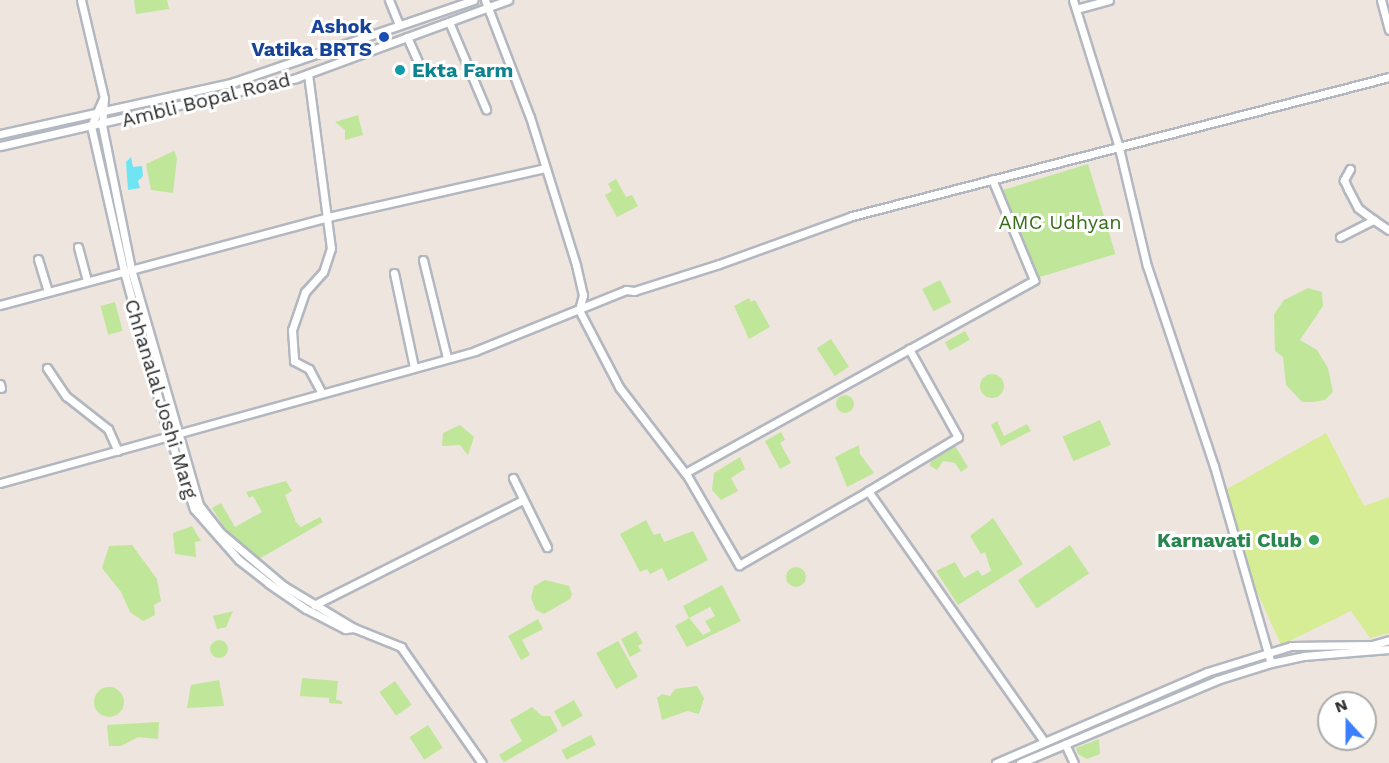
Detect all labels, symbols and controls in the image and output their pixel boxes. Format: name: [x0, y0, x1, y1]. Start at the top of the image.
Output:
place label: Ashok Vatika BRTS: [251, 14, 372, 61]
marker: Ashok Vatika BRTS: [377, 30, 391, 44]
place label: Ekta Farm: [412, 58, 514, 82]
marker: Ekta Farm: [393, 63, 407, 77]
street label: Ambli Bopal Road: [119, 67, 293, 133]
park label: AMC Udhyan: [998, 210, 1122, 234]
street label: Chhanalal Joshi Marg: [119, 296, 203, 502]
place label: Karnavati Club: [1157, 528, 1302, 552]
marker: Karnavati Club: [1307, 533, 1321, 547]
north arrow: [1317, 691, 1377, 751]
text: N: [1332, 695, 1350, 717]

